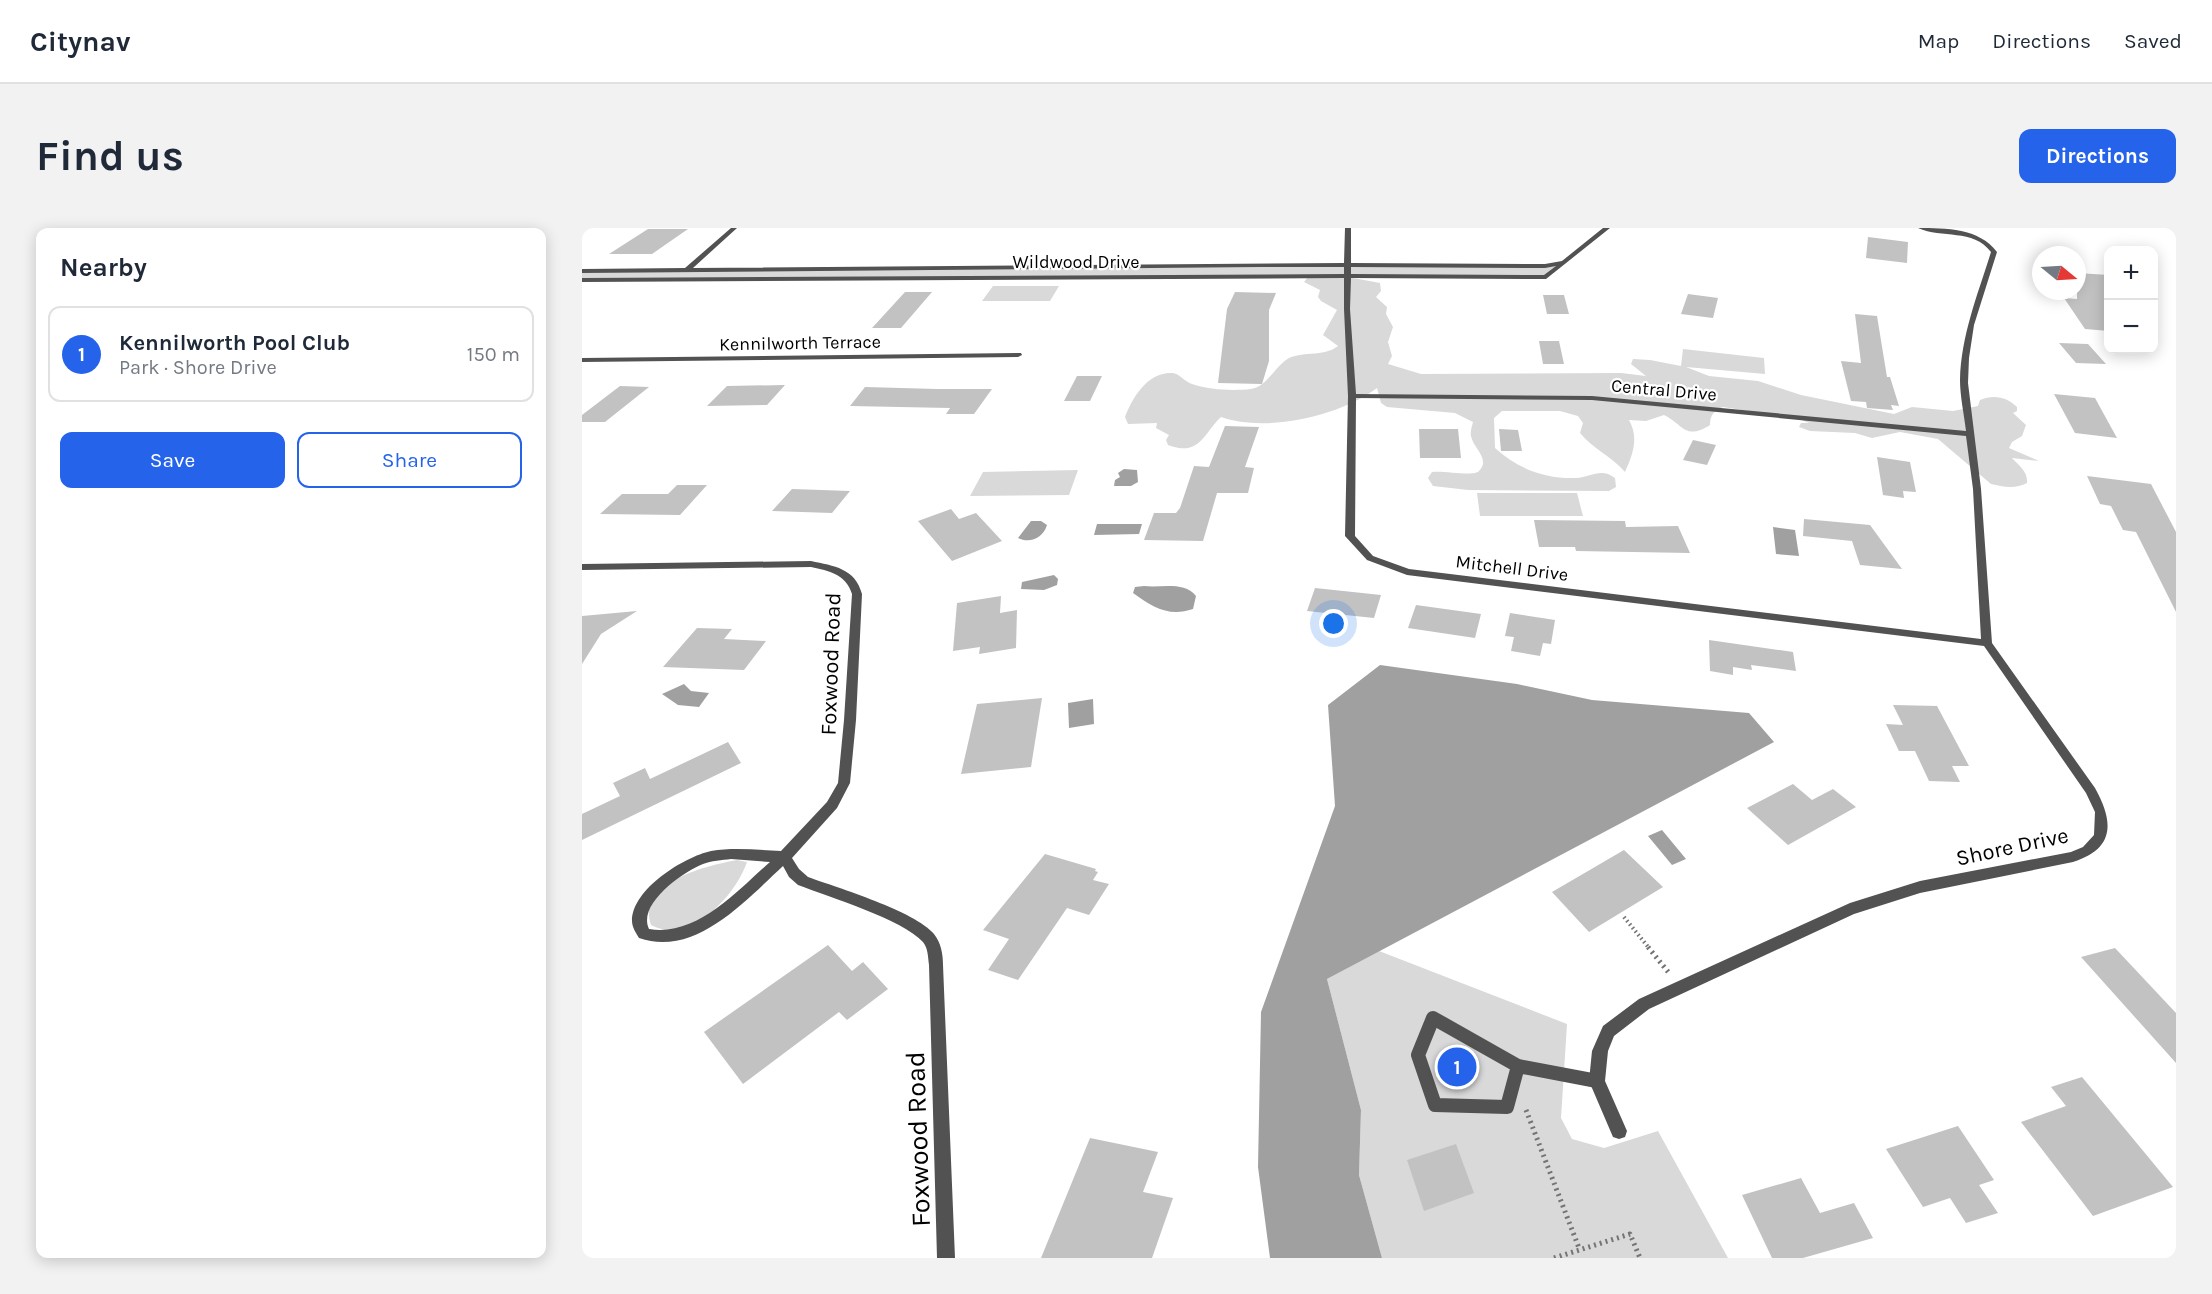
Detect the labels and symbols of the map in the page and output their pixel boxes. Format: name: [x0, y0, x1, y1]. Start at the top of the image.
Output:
north arrow: [2032, 246, 2086, 300]
street label: Wildwood Drive: [1013, 251, 1139, 273]
street label: Kennilworth Terrace: [719, 331, 881, 355]
street label: Central Drive: [1610, 374, 1718, 406]
street label: Mitchell Drive: [1454, 550, 1570, 586]
street label: Foxwood Road: [816, 592, 846, 736]
your location: [1319, 609, 1348, 638]
street label: Shore Drive: [1954, 822, 2071, 872]
pin: 1: [1438, 1044, 1476, 1090]
street label: Foxwood Road: [899, 1051, 937, 1227]

